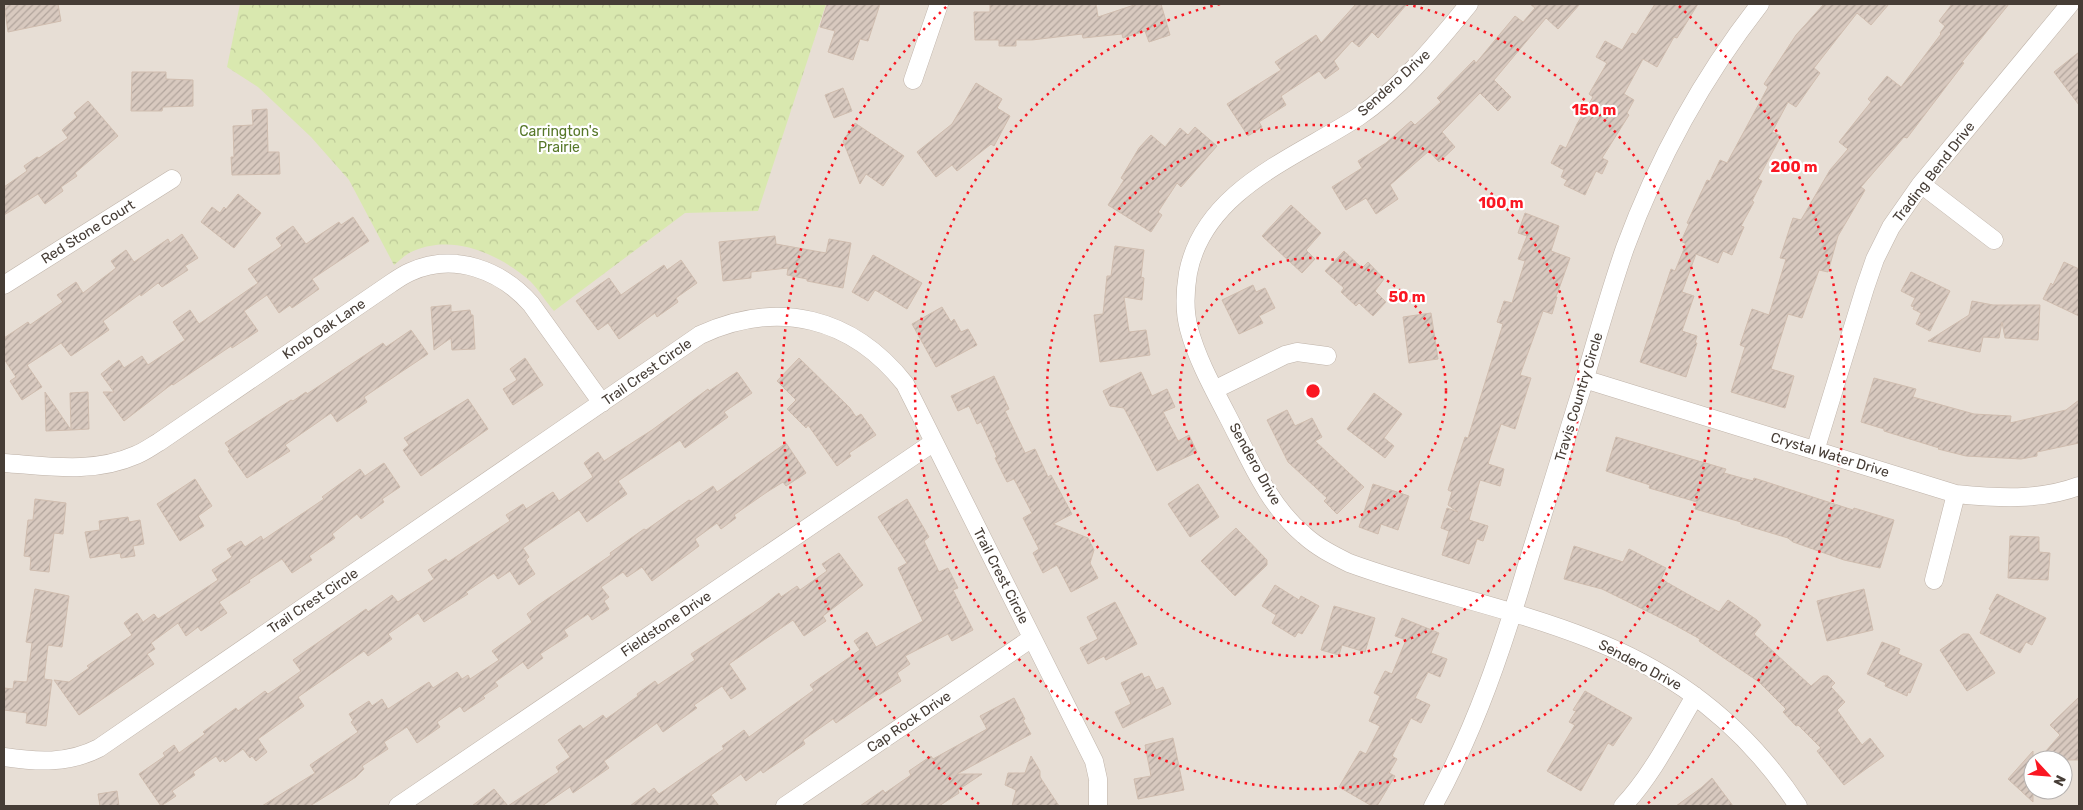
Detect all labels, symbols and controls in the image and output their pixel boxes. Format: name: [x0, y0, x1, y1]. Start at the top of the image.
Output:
street label: Sendero Drive: [1354, 46, 1434, 120]
text: 150 m: [1572, 101, 1616, 119]
street label: Trading Bend Drive: [1889, 118, 1979, 226]
park label: Carrington's Prairie: [519, 123, 599, 156]
text: 200 m: [1770, 158, 1818, 176]
text: 100 m: [1479, 194, 1523, 212]
street label: Red Stone Court: [38, 196, 138, 268]
text: 50 m: [1389, 288, 1425, 306]
street label: Knob Oak Lane: [279, 295, 369, 363]
street label: Travis Country Circle: [1551, 330, 1607, 464]
street label: Trail Crest Circle: [599, 335, 695, 409]
centre of rings: [1304, 382, 1322, 400]
street label: Sendero Drive: [1225, 420, 1285, 508]
street label: Crystal Water Drive: [1769, 429, 1891, 481]
street label: Trail Crest Circle: [970, 525, 1033, 627]
street label: Trail Crest Circle: [265, 564, 362, 638]
street label: Fieldstone Drive: [618, 587, 714, 660]
street label: Sendero Drive: [1596, 636, 1685, 694]
street label: Cap Rock Drive: [864, 687, 954, 756]
north arrow: [2023, 750, 2073, 800]
text: N: [2049, 772, 2069, 789]

